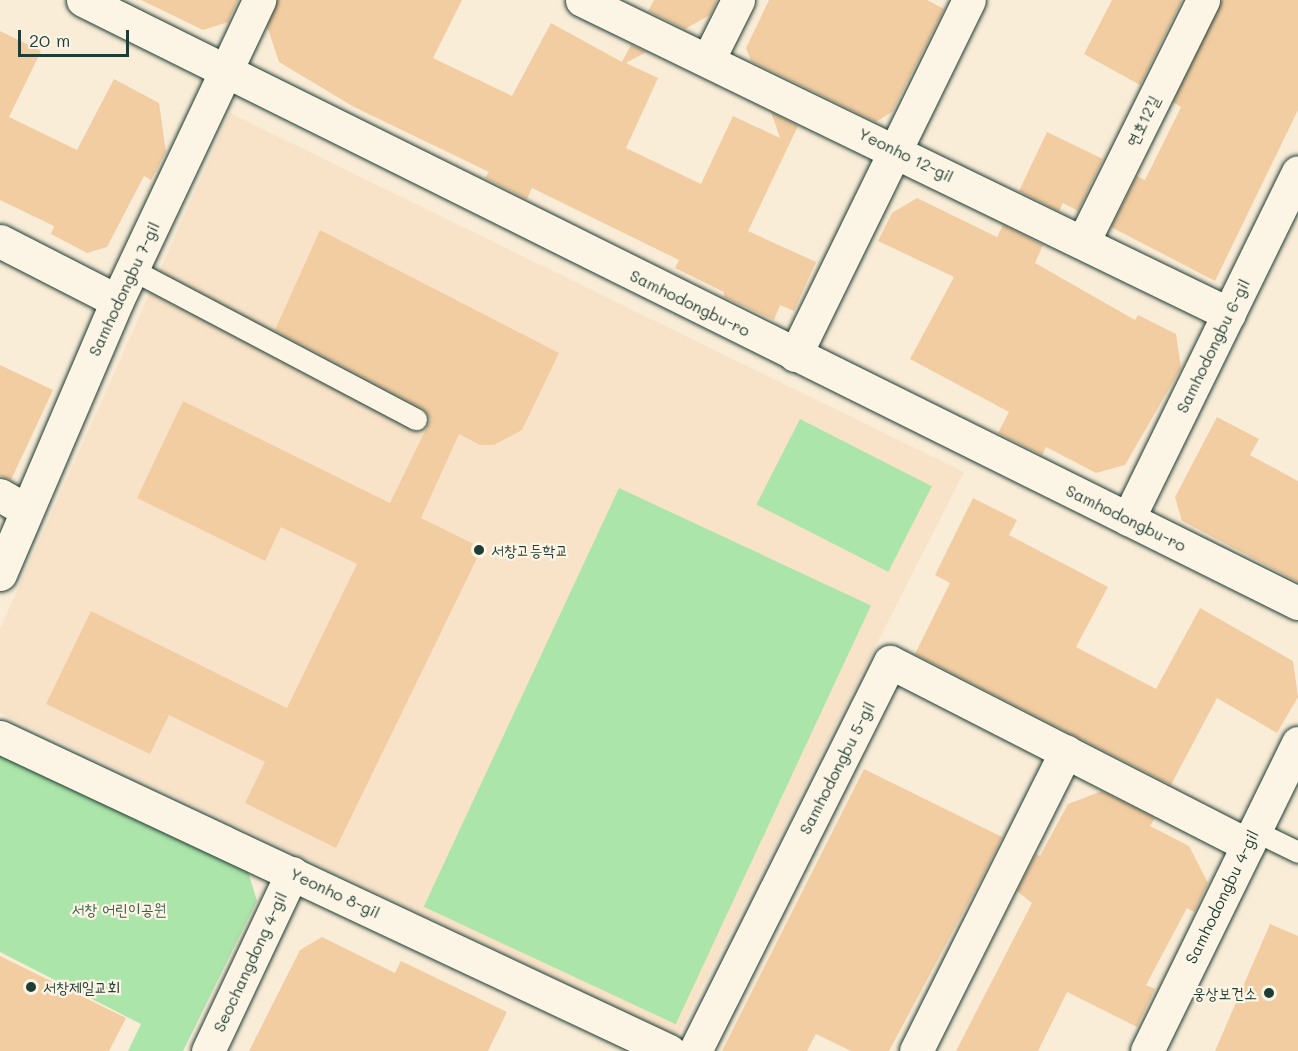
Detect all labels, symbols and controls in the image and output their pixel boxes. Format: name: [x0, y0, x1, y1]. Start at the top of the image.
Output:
scale bar: [21, 18, 132, 56]
text: 20 m: [29, 28, 70, 52]
street label: 연호12길: [1122, 92, 1164, 150]
street label: Yeonho 12-gil: [855, 124, 957, 186]
street label: Samhodongbu 7-gil: [84, 219, 164, 359]
street label: Samhodongbu-ro: [627, 266, 753, 340]
street label: Samhodongbu 6-gil: [1172, 276, 1254, 416]
street label: Samhodongbu-ro: [1063, 481, 1189, 555]
place label: 서창고등학교: [491, 540, 568, 560]
marker: 서창고등학교: [472, 543, 486, 557]
street label: Samhodongbu 5-gil: [795, 698, 879, 838]
street label: Samhodongbu 4-gil: [1181, 827, 1263, 967]
street label: Yeonho 8-gil: [287, 864, 383, 922]
street label: Seochangdong 4-gil: [209, 889, 291, 1035]
park label: 서창 어린이공원: [71, 899, 167, 919]
place label: 서창제일교회: [43, 977, 120, 997]
marker: 서창제일교회: [24, 980, 38, 994]
place label: 웅상보건소: [1193, 983, 1257, 1003]
marker: 웅상보건소: [1262, 986, 1276, 1000]

